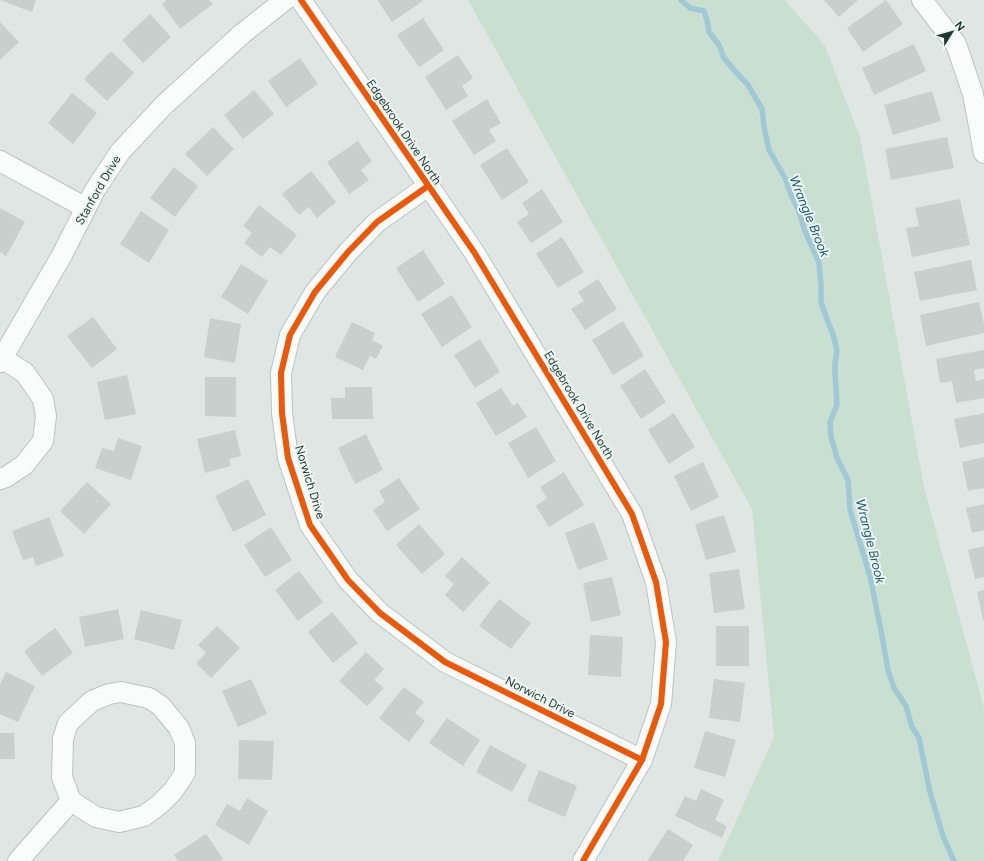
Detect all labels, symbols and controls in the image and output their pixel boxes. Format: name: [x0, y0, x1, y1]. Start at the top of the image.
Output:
north arrow: [932, 12, 972, 52]
text: N: [952, 19, 967, 34]
street label: Edgebrook Drive North: [364, 77, 445, 187]
street label: Stanford Drive: [72, 152, 124, 227]
water label: Wrangle Brook: [786, 173, 833, 260]
street label: Edgebrook Drive North: [541, 348, 617, 462]
street label: Norwich Drive: [292, 443, 328, 521]
water label: Wrangle Brook: [853, 497, 888, 585]
street label: Norwich Drive: [503, 673, 578, 721]

